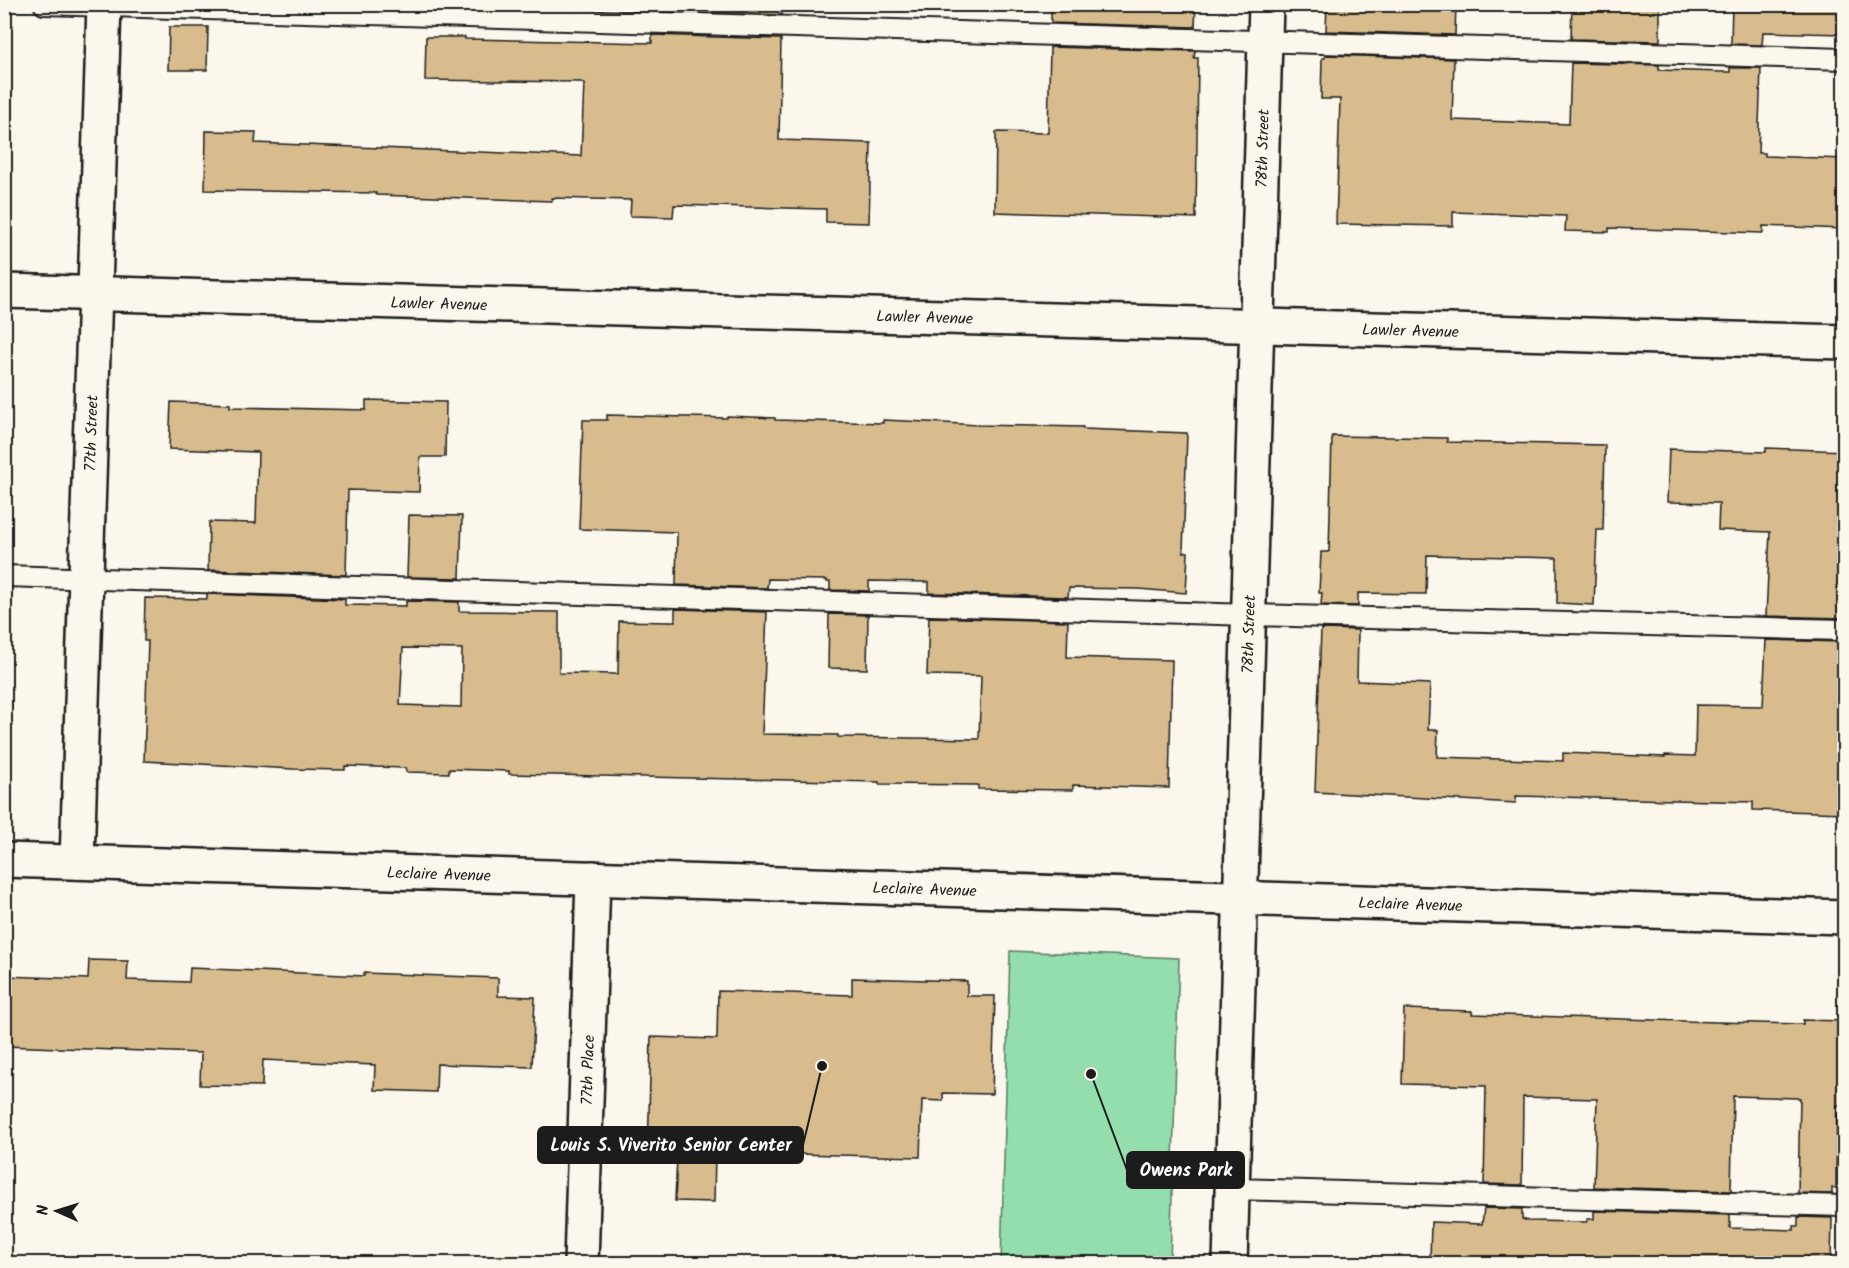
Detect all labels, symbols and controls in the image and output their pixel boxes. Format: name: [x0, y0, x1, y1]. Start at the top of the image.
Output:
street label: 78th Street: [1250, 108, 1277, 188]
street label: Lawler Avenue: [390, 291, 488, 318]
street label: Lawler Avenue: [876, 304, 973, 332]
street label: Lawler Avenue: [1362, 318, 1459, 345]
street label: 77th Street: [78, 394, 106, 472]
street label: 78th Street: [1236, 594, 1263, 674]
street label: Leclaire Avenue: [386, 861, 491, 889]
street label: Leclaire Avenue: [872, 876, 977, 904]
street label: Leclaire Avenue: [1358, 891, 1463, 919]
street label: 77th Place: [575, 1035, 602, 1106]
callout: Louis S. Viverito Senior Center: [538, 1127, 803, 1163]
text: Louis S. Viverito Senior Center: [550, 1132, 793, 1161]
callout: Owens Park: [1127, 1152, 1244, 1188]
text: Owens Park: [1140, 1157, 1233, 1186]
north arrow: [27, 1181, 87, 1241]
text: N: [31, 1205, 56, 1216]

